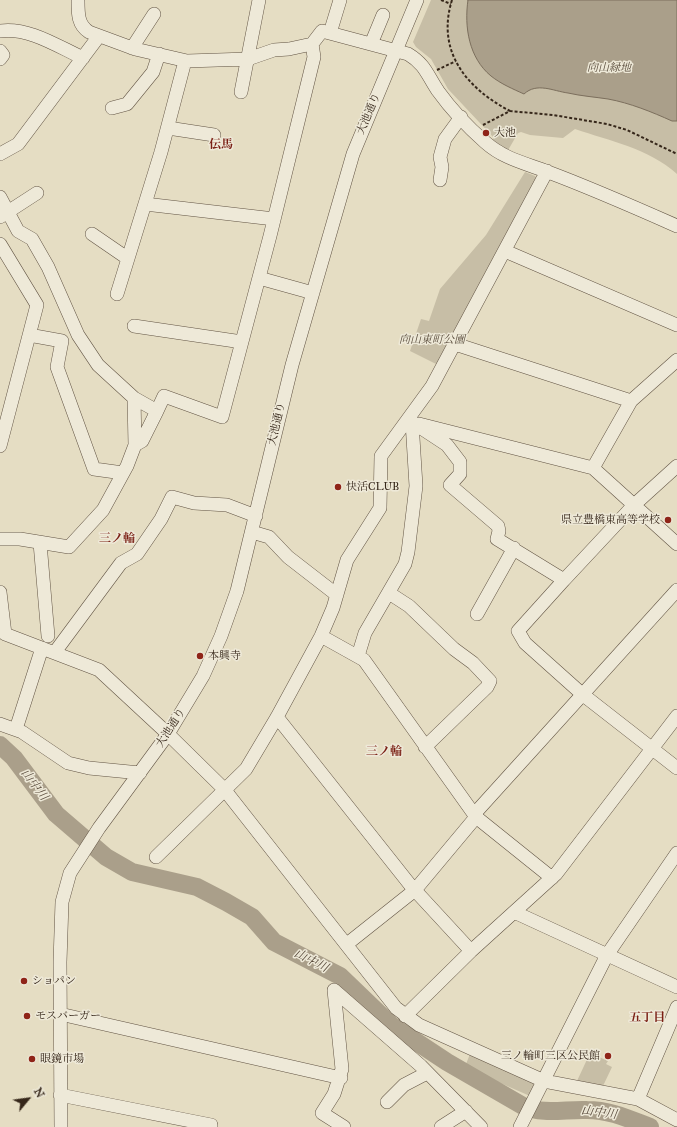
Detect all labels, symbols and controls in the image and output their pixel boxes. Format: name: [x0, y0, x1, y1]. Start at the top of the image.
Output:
park label: 向山緑地: [587, 61, 631, 75]
street label: 大池通り: [354, 91, 384, 137]
place label: 大池: [494, 126, 516, 140]
marker: 大池: [481, 128, 491, 138]
district label: 伝馬: [209, 138, 233, 152]
park label: 向山東町公園: [399, 333, 465, 347]
street label: 大池通り: [266, 401, 288, 447]
place label: 快活CLUB: [346, 480, 399, 494]
marker: 快活CLUB: [333, 482, 343, 492]
place label: 県立豊橋東高等学校: [561, 513, 660, 527]
marker: 県立豊橋東高等学校: [663, 515, 673, 525]
district label: 三ノ輪: [99, 532, 135, 546]
place label: 本興寺: [208, 649, 241, 663]
marker: 本興寺: [195, 651, 205, 661]
street label: 大池通り: [153, 706, 189, 750]
district label: 三ノ輪: [366, 745, 402, 759]
water label: 山中川: [17, 766, 51, 804]
water label: 山中川: [292, 946, 330, 976]
place label: ショパン: [32, 974, 76, 988]
marker: ショパン: [19, 976, 29, 986]
place label: モスバーガー: [35, 1009, 101, 1023]
marker: モスバーガー: [22, 1011, 32, 1021]
district label: 五丁目: [629, 1011, 665, 1025]
place label: 三ノ輪町三区公民館: [501, 1049, 600, 1063]
marker: 三ノ輪町三区公民館: [603, 1051, 613, 1061]
place label: 眼鏡市場: [40, 1052, 84, 1066]
marker: 眼鏡市場: [27, 1054, 37, 1064]
north arrow: [8, 1079, 48, 1119]
text: N: [31, 1086, 47, 1100]
water label: 山中川: [580, 1103, 618, 1123]

